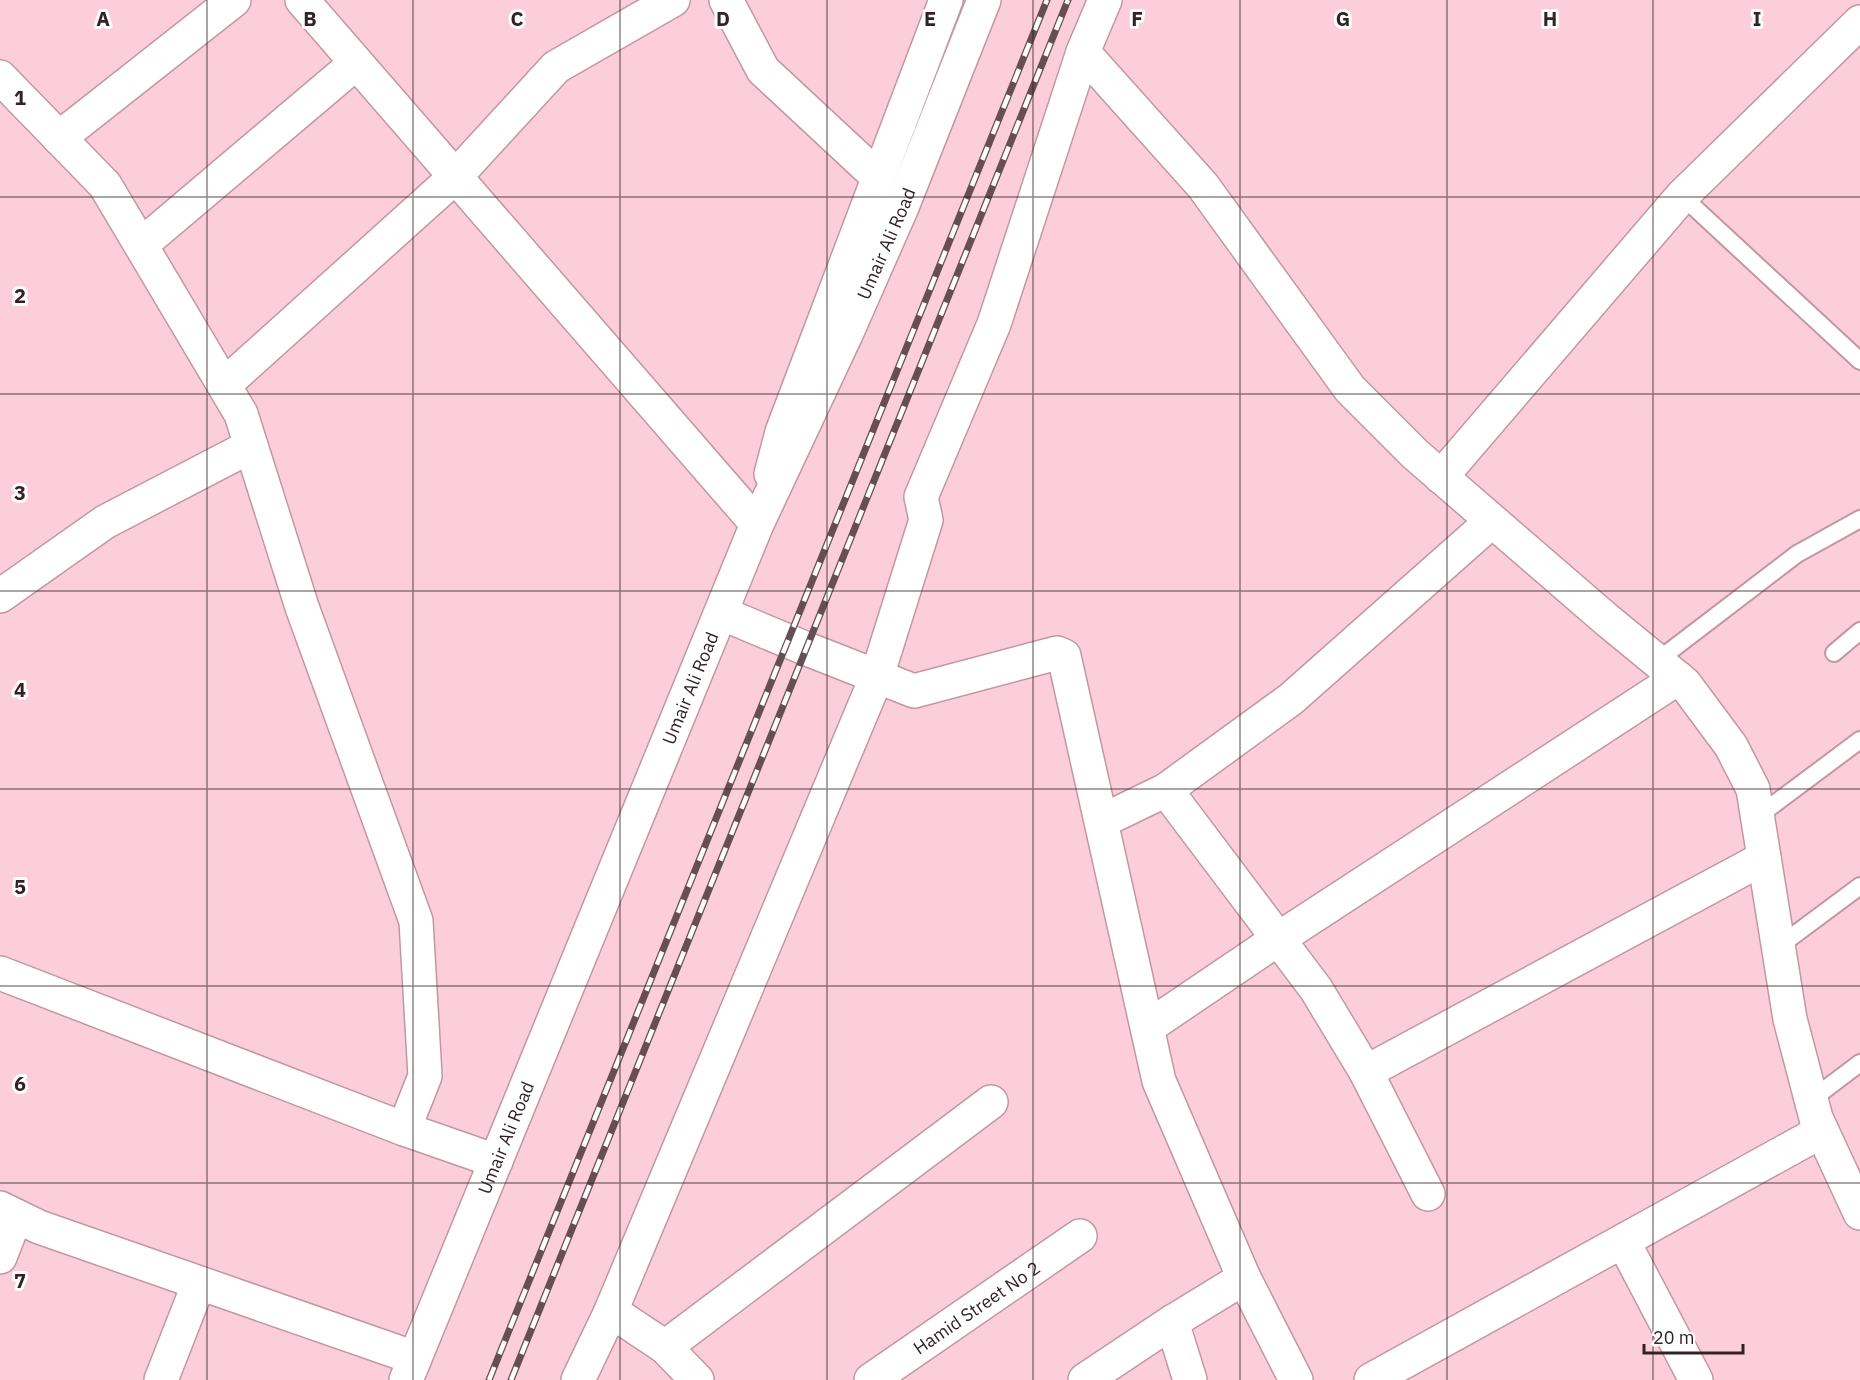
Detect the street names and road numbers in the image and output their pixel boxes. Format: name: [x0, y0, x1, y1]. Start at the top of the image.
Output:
street label: Umair Ali Road: [851, 184, 920, 303]
street label: Umair Ali Road: [656, 628, 723, 748]
street label: Umair Ali Road: [472, 1078, 539, 1197]
street label: Hamid Street No 2: [909, 1256, 1044, 1359]

